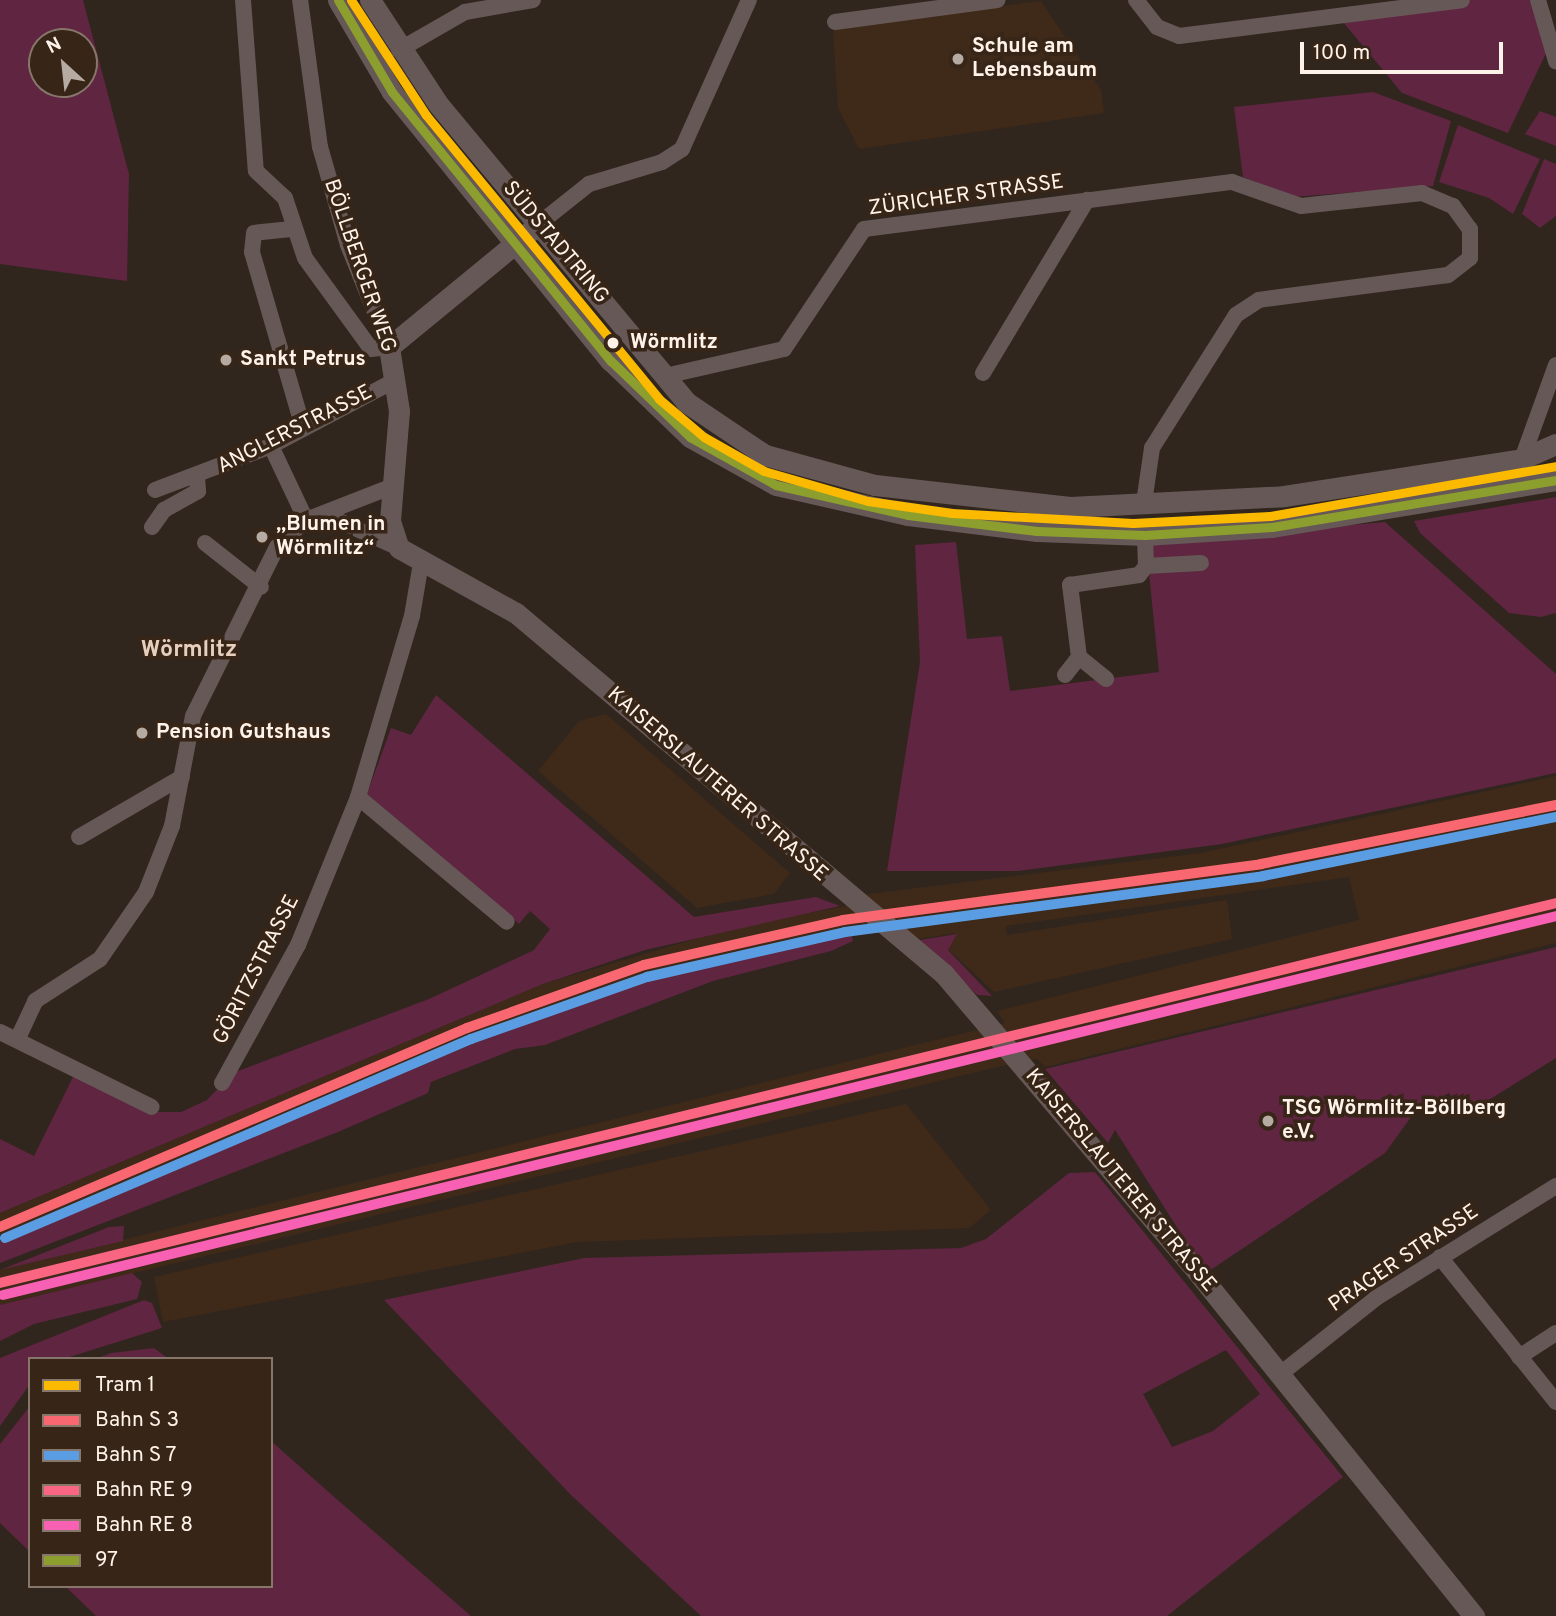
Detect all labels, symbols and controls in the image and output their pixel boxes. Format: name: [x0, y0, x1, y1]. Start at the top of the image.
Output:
north arrow: [28, 28, 98, 98]
scale bar: [1304, 28, 1507, 72]
text: N: [43, 32, 66, 60]
place label: Schule am Lebensbaum: [972, 34, 1097, 84]
text: 100 m: [1313, 40, 1370, 67]
marker: Schule am Lebensbaum: [950, 51, 966, 67]
street label: ZÜRICHER STRASSE: [867, 170, 1065, 222]
street label: BÖLLBERGER WEG: [317, 176, 401, 356]
street label: SÜDSTADTRING: [497, 177, 613, 309]
place label: Wörmlitz: [630, 330, 718, 356]
marker: Wörmlitz: [602, 332, 624, 354]
place label: Sankt Petrus: [240, 347, 366, 373]
marker: Sankt Petrus: [218, 352, 234, 368]
street label: ANGLERSTRASSE: [213, 380, 377, 480]
place label: „Blumen in Wörmlitz“: [276, 512, 386, 562]
marker: „Blumen in Wörmlitz“: [254, 529, 270, 545]
district label: Wörmlitz: [141, 637, 237, 665]
street label: KAISERSLAUTERER STRASSE: [602, 682, 832, 888]
place label: Pension Gutshaus: [156, 720, 331, 746]
marker: Pension Gutshaus: [134, 725, 150, 741]
street label: GÖRITZSTRASSE: [208, 891, 306, 1049]
street label: KAISERSLAUTERER STRASSE: [1019, 1064, 1221, 1298]
place label: TSG Wörmlitz-Böllberg e.V.: [1282, 1096, 1506, 1146]
marker: TSG Wörmlitz-Böllberg e.V.: [1260, 1113, 1276, 1129]
street label: PRAGER STRASSE: [1324, 1200, 1484, 1318]
legend: [28, 1357, 273, 1588]
text: Tram 1: [95, 1372, 155, 1399]
text: Bahn S 3: [95, 1407, 179, 1434]
text: Bahn S 7: [95, 1442, 177, 1469]
text: Bahn RE 9: [95, 1477, 193, 1504]
text: Bahn RE 8: [95, 1512, 193, 1539]
text: 97: [95, 1547, 118, 1574]

